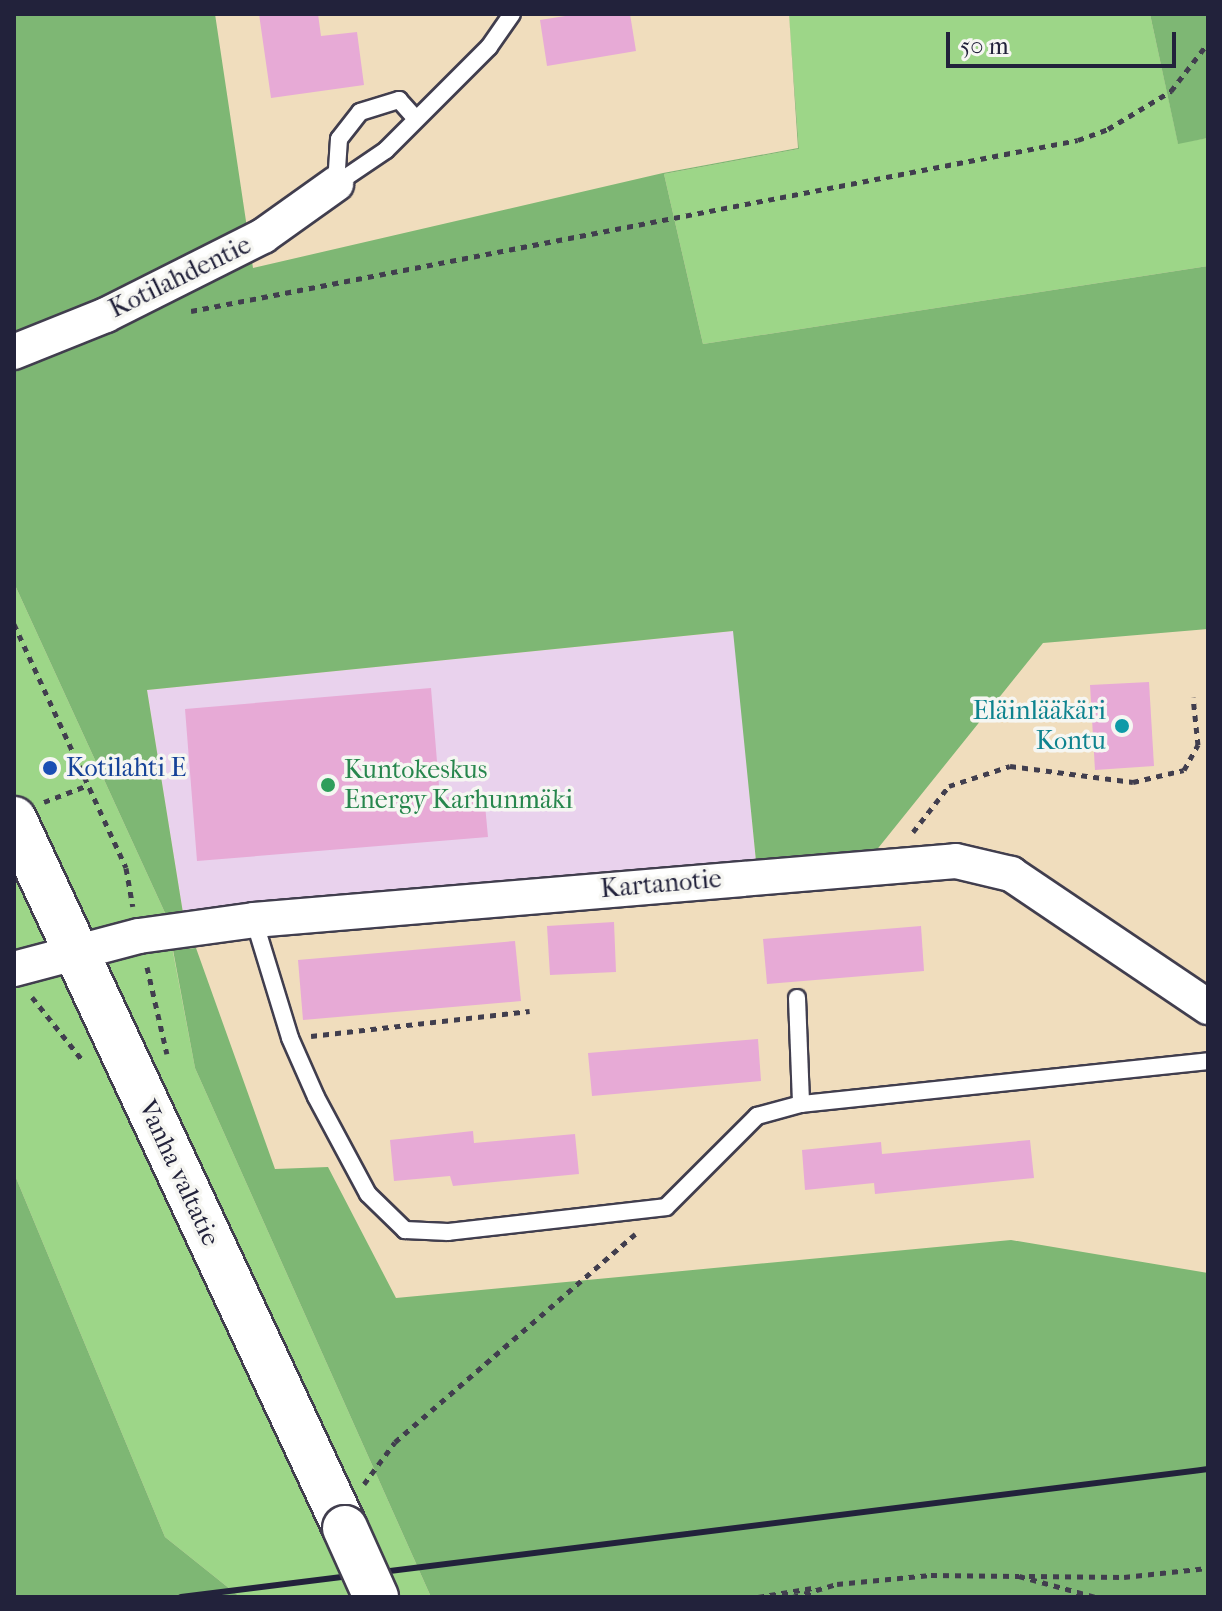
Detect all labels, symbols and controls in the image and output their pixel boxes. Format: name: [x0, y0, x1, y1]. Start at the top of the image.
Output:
scale bar: [950, 16, 1180, 66]
text: 50 m: [960, 32, 1009, 60]
street label: Kotilahdentie: [104, 229, 256, 325]
place label: Eläinlääkäri Kontu: [973, 695, 1106, 756]
marker: Eläinlääkäri Kontu: [1113, 717, 1131, 735]
place label: Kotilahti E: [66, 752, 186, 784]
place label: Kuntokeskus Energy Karhunmäki: [344, 754, 573, 816]
marker: Kotilahti E: [41, 759, 59, 777]
marker: Kuntokeskus Energy Karhunmäki: [319, 776, 337, 794]
street label: Kartanotie: [599, 863, 723, 905]
street label: Vanha valtatie: [132, 1095, 226, 1251]

